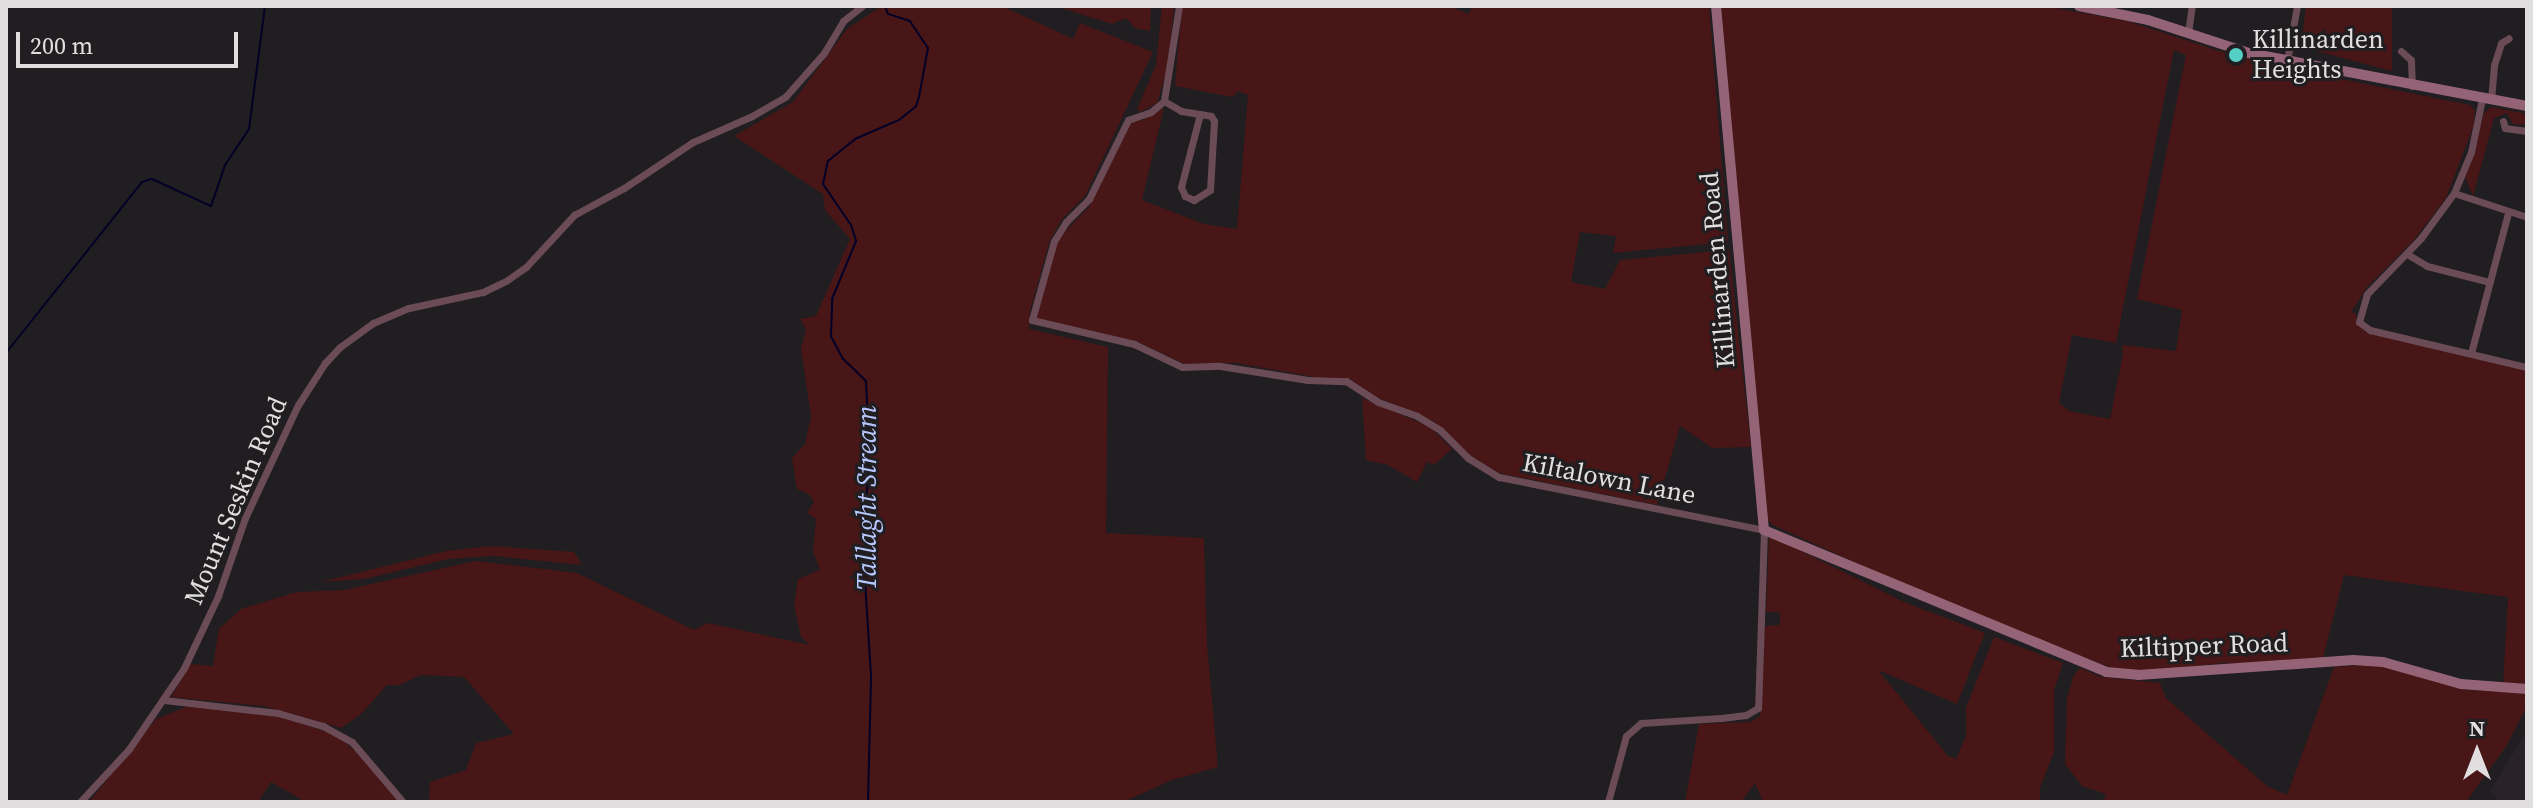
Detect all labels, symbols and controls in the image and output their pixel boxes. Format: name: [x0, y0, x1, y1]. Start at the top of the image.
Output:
scale bar: [20, 16, 242, 66]
place label: Killinarden Heights: [2252, 24, 2384, 86]
text: 200 m: [30, 29, 93, 62]
marker: Killinarden Heights: [2227, 46, 2245, 64]
street label: Killinarden Road: [1694, 171, 1742, 369]
street label: Mount Seskin Road: [178, 392, 294, 610]
water label: Tallaght Stream: [849, 405, 883, 591]
street label: Kiltalown Lane: [1520, 447, 1698, 511]
street label: Kiltipper Road: [2119, 627, 2289, 665]
north arrow: [2437, 712, 2517, 792]
text: N: [2469, 713, 2485, 743]

